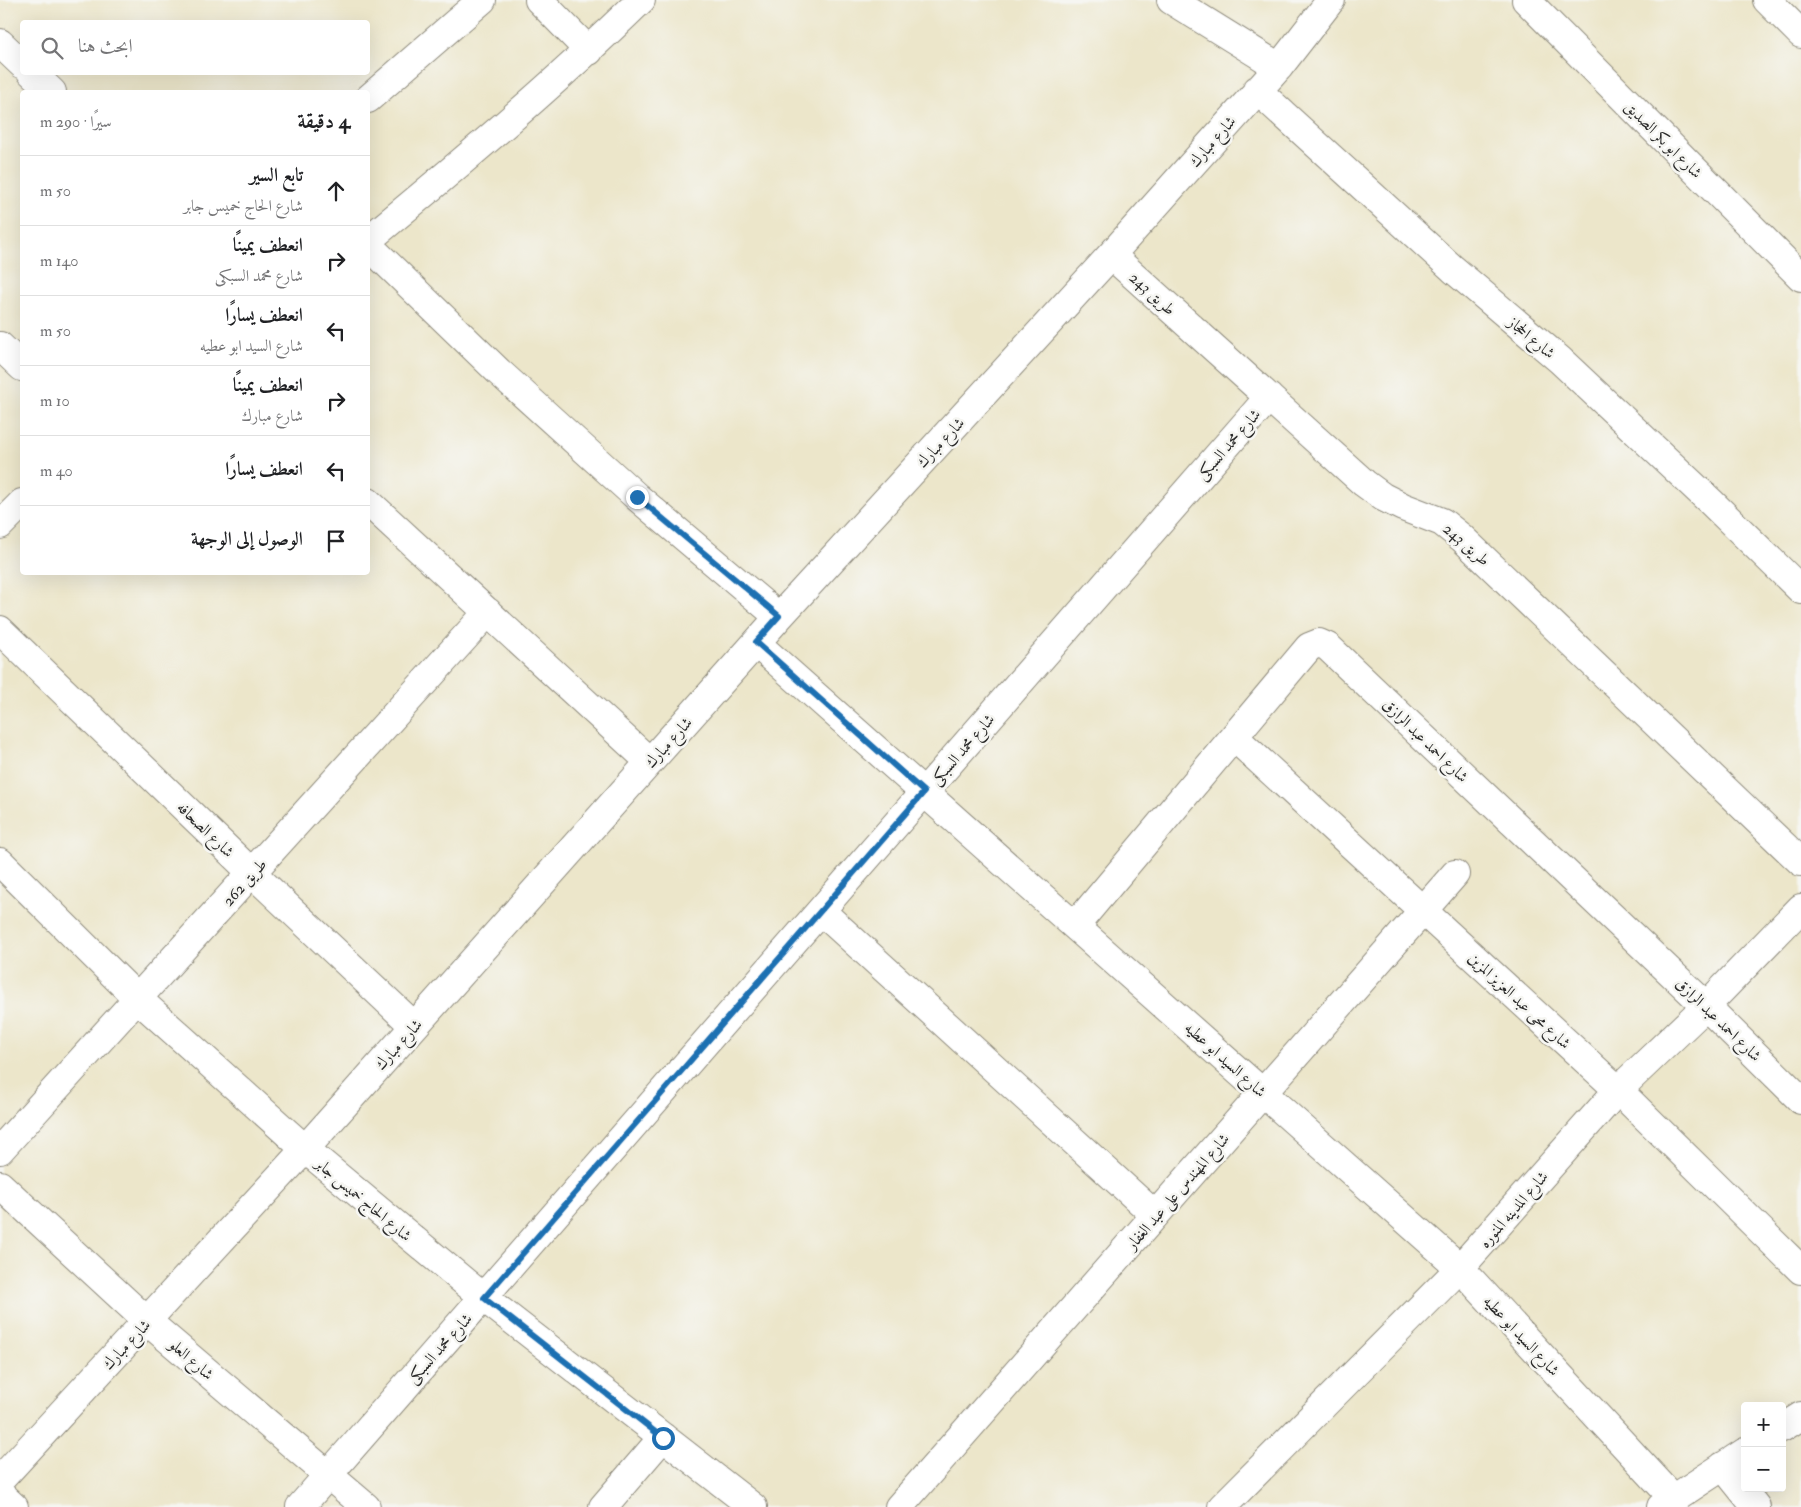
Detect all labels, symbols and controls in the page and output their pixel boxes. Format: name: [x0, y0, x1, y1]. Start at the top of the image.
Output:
search box: [20, 20, 370, 75]
icon: search: [38, 34, 66, 62]
text: ابحث هنا: [78, 34, 133, 58]
street label: شارع ابو بكر الصديق: [1618, 97, 1706, 185]
text: 4 دقيقة: [298, 108, 350, 135]
text: سيرًا · 290 m: [40, 112, 112, 132]
street label: شارع مبارك: [1185, 112, 1243, 174]
text: تابع السير: [249, 163, 303, 187]
icon: ahead: [322, 177, 350, 205]
text: 50 m: [40, 181, 71, 201]
text: شارع الحاج خميس جابر: [184, 196, 303, 216]
text: انعطف يمينًا: [233, 233, 303, 257]
icon: right: [322, 247, 350, 275]
text: 140 m: [40, 251, 78, 271]
text: شارع محمد السبكى: [215, 266, 303, 286]
street label: طريق 243: [1125, 268, 1180, 320]
text: انعطف يسارًا: [225, 303, 303, 327]
street label: شارع الحجاز: [1500, 311, 1559, 366]
icon: left: [322, 317, 350, 345]
text: 50 m: [40, 321, 71, 341]
text: شارع السيد ابو عطيه: [200, 336, 303, 356]
text: انعطف يمينًا: [233, 373, 303, 397]
icon: right: [322, 387, 350, 415]
text: 10 m: [40, 391, 70, 411]
street label: شارع محمد السبكى: [1192, 405, 1268, 487]
text: شارع مبارك: [241, 406, 303, 426]
street label: شارع مبارك: [912, 413, 971, 474]
text: انعطف يسارًا: [225, 457, 303, 481]
icon: left: [322, 457, 350, 485]
text: 40 m: [40, 461, 73, 481]
route end: [626, 486, 649, 509]
street label: طريق 243: [1439, 519, 1494, 571]
text: الوصول إلى الوجهة: [191, 527, 303, 551]
icon: arrive: [322, 527, 350, 555]
street label: شارع احمد عبد الرازق: [1376, 695, 1473, 789]
street label: شارع محمد السبكى: [926, 710, 1002, 792]
street label: شارع مبارك: [641, 713, 699, 774]
street label: شارع الصحافه: [170, 798, 238, 864]
street label: طريق 262: [218, 855, 271, 911]
street label: شارع محى عبد العزيز المزين: [1462, 948, 1575, 1056]
street label: شارع احمد عبد الرازق: [1669, 974, 1766, 1068]
street label: شارع مبارك: [371, 1015, 429, 1076]
street label: شارع السيد ابو عطيه: [1178, 1018, 1270, 1104]
street label: شارع المهندس على عبد الغفار: [1120, 1129, 1236, 1258]
street label: شارع الحاج خميس جابر: [307, 1152, 416, 1249]
street label: شارع المدينه المنوره: [1475, 1167, 1555, 1254]
street label: شارع السيد ابو عطيه: [1477, 1291, 1564, 1382]
street label: شارع محمد السبكى: [403, 1309, 479, 1390]
street label: شارع مبارك: [98, 1315, 157, 1376]
street label: شارع العلو: [162, 1334, 218, 1387]
map controls: [1741, 1402, 1786, 1492]
button: +: [1741, 1402, 1786, 1447]
route start: [652, 1427, 675, 1450]
button: −: [1741, 1447, 1786, 1492]

